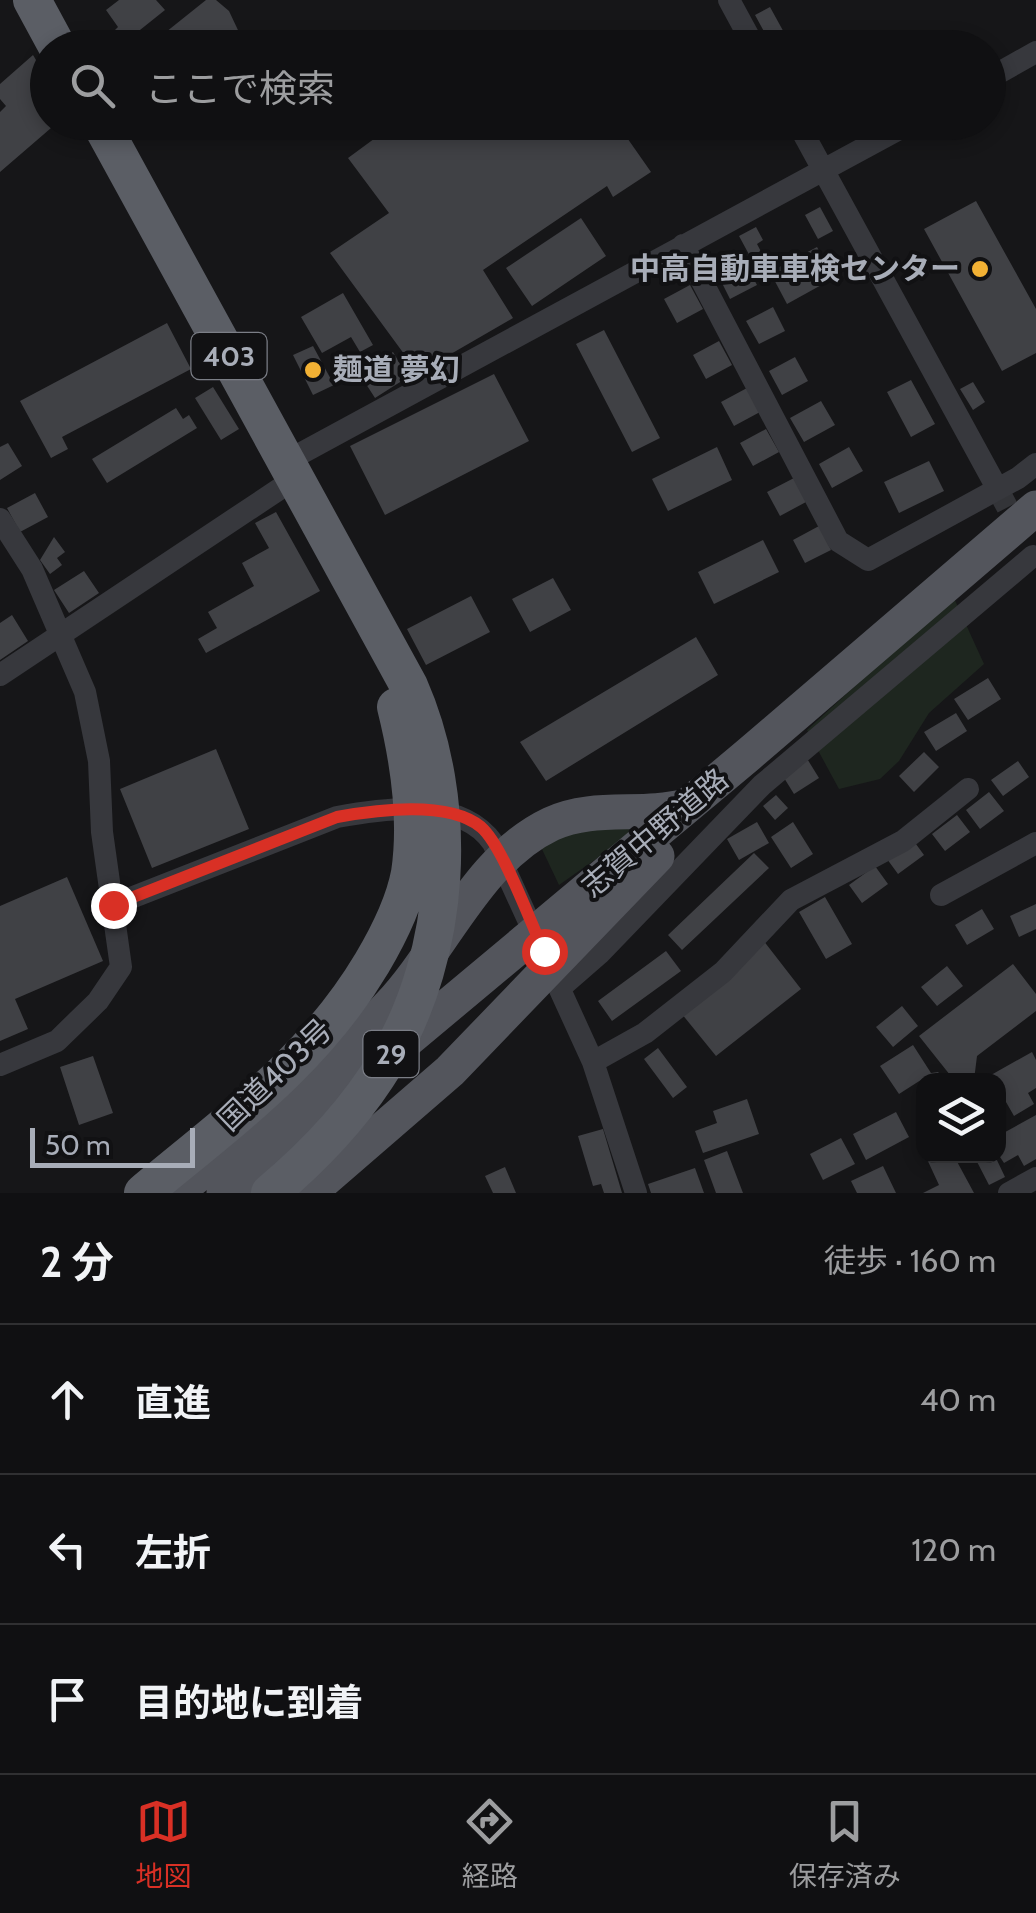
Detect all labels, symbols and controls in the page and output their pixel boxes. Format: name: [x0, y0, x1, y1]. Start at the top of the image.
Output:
search box: [30, 30, 1006, 140]
icon: search: [65, 58, 120, 113]
text: ここで検索: [145, 65, 335, 112]
place label: 中高自動車車検センター: [630, 250, 960, 287]
marker: 中高自動車車検センター: [969, 258, 991, 280]
road number: 403: [192, 333, 266, 379]
place label: 麺道 夢幻: [333, 351, 460, 388]
marker: 麺道 夢幻: [302, 359, 324, 381]
street label: 志賀中野道路: [574, 761, 736, 905]
route end: [91, 883, 137, 929]
route start: [522, 929, 568, 975]
street label: 国道403号: [210, 1011, 339, 1138]
road number: 29: [364, 1031, 418, 1077]
map controls: [916, 1073, 1006, 1163]
button: layers: [916, 1073, 1006, 1163]
scale bar: [30, 1123, 195, 1168]
text: 50 m: [45, 1128, 111, 1162]
text: 2 分: [40, 1236, 114, 1288]
text: 徒歩 · 160 m: [824, 1241, 996, 1280]
icon: ahead: [40, 1372, 95, 1427]
text: 直進: [135, 1379, 211, 1426]
text: 40 m: [920, 1380, 996, 1419]
icon: left: [40, 1522, 95, 1577]
text: 左折: [135, 1529, 211, 1576]
text: 120 m: [911, 1530, 996, 1569]
icon: arrive: [40, 1672, 95, 1727]
text: 目的地に到着: [135, 1679, 363, 1726]
tab: 地図: [135, 1794, 191, 1894]
tab: 経路: [462, 1794, 518, 1894]
tab: 保存済み: [789, 1794, 901, 1894]

